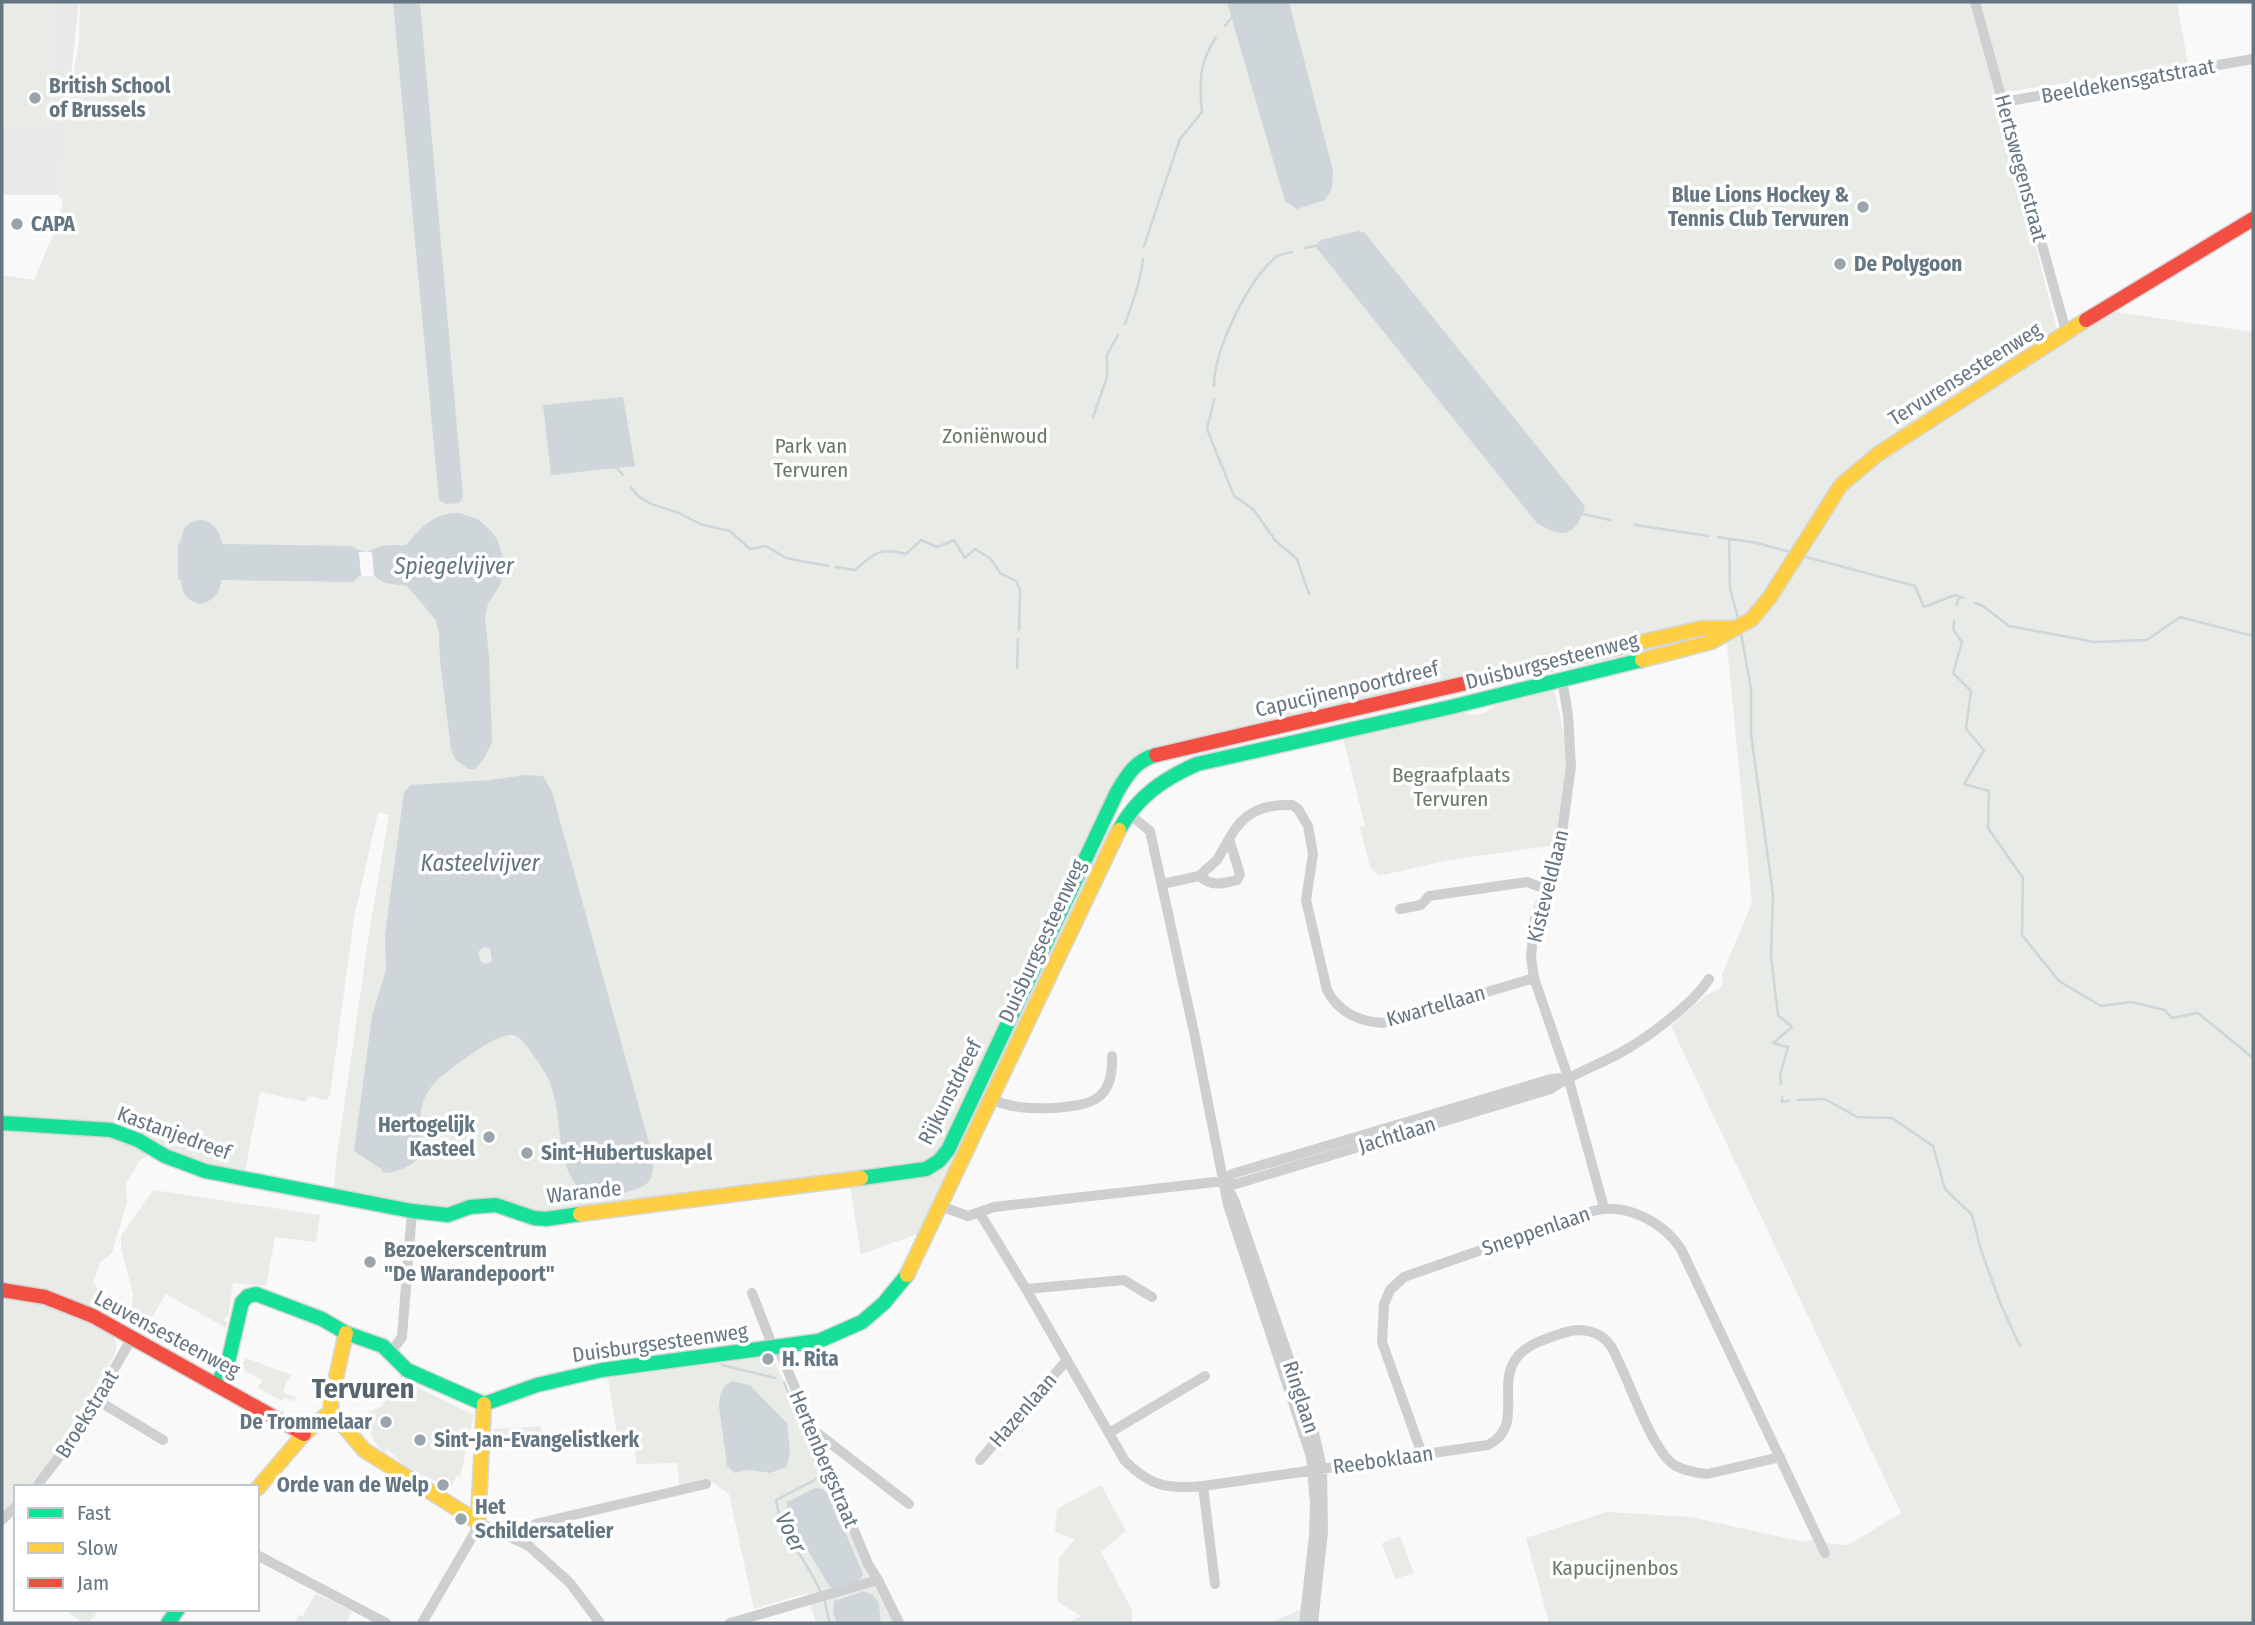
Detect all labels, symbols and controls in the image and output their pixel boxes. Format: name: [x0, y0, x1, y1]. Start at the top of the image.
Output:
street label: Beeldekensgatstraat: [2039, 53, 2217, 109]
place label: British School of Brussels: [49, 73, 171, 123]
marker: British School of Brussels: [27, 90, 43, 106]
street label: Hertswegenstraat: [1989, 92, 2053, 244]
place label: Blue Lions Hockey & Tennis Club Tervuren: [1668, 182, 1849, 232]
marker: Blue Lions Hockey & Tennis Club Tervuren: [1855, 199, 1871, 215]
place label: CAPA: [31, 211, 76, 237]
marker: CAPA: [9, 216, 25, 232]
place label: De Polygoon: [1854, 251, 1962, 277]
marker: De Polygoon: [1832, 256, 1848, 272]
street label: Tervurensesteenweg: [1884, 316, 2046, 432]
park label: Zoniënwoud: [942, 423, 1048, 449]
park label: Park van Tervuren: [774, 433, 848, 483]
water label: Spiegelvijver: [393, 552, 515, 580]
street label: Duisburgsesteenweg: [1463, 627, 1641, 695]
street label: Capucijnenpoortdreef: [1253, 655, 1443, 723]
park label: Begraafplaats Tervuren: [1392, 762, 1510, 812]
street label: Kisteveldlaan: [1521, 827, 1575, 945]
water label: Kasteelvijver: [421, 849, 540, 877]
street label: Duisburgsesteenweg: [993, 855, 1091, 1027]
street label: Kwartellaan: [1384, 980, 1488, 1032]
street label: Rijkunstdreef: [912, 1034, 988, 1149]
street label: Kastanjedreef: [114, 1100, 236, 1166]
street label: Jachtlaan: [1355, 1111, 1439, 1159]
place label: Hertogelijk Kasteel: [378, 1112, 475, 1162]
marker: Hertogelijk Kasteel: [481, 1129, 497, 1145]
place label: Sint-Hubertuskapel: [541, 1140, 712, 1166]
marker: Sint-Hubertuskapel: [519, 1145, 535, 1161]
street label: Warande: [545, 1175, 623, 1209]
street label: Sneppenlaan: [1479, 1200, 1593, 1262]
place label: Bezoekerscentrum "De Warandepoort": [384, 1237, 555, 1287]
marker: Bezoekerscentrum "De Warandepoort": [362, 1254, 378, 1270]
street label: Leuvensesteenweg: [90, 1285, 245, 1383]
street label: Duisburgsesteenweg: [571, 1318, 750, 1368]
place label: H. Rita: [782, 1346, 839, 1372]
marker: H. Rita: [760, 1351, 776, 1367]
street label: Ringlaan: [1277, 1357, 1325, 1437]
street label: Broekstraat: [50, 1365, 124, 1463]
street label: Hazenlaan: [984, 1368, 1062, 1452]
district label: Tervuren: [312, 1372, 414, 1405]
street label: Hertenbergstraat: [783, 1386, 865, 1532]
place label: De Trommelaar: [240, 1409, 372, 1435]
marker: De Trommelaar: [378, 1414, 394, 1430]
place label: Sint-Jan-Evangelistkerk: [434, 1427, 639, 1453]
marker: Sint-Jan-Evangelistkerk: [412, 1432, 428, 1448]
street label: Reeboklaan: [1331, 1440, 1435, 1480]
place label: Orde van de Welp: [277, 1472, 429, 1498]
marker: Orde van de Welp: [435, 1477, 451, 1493]
legend: [14, 1485, 259, 1611]
place label: Het Schildersatelier: [475, 1494, 614, 1544]
text: Fast: [77, 1500, 111, 1526]
water label: Voer: [769, 1507, 813, 1558]
marker: Het Schildersatelier: [453, 1511, 469, 1527]
text: Slow: [77, 1535, 118, 1561]
park label: Kapucijnenbos: [1552, 1555, 1678, 1581]
text: Jam: [77, 1570, 109, 1596]

